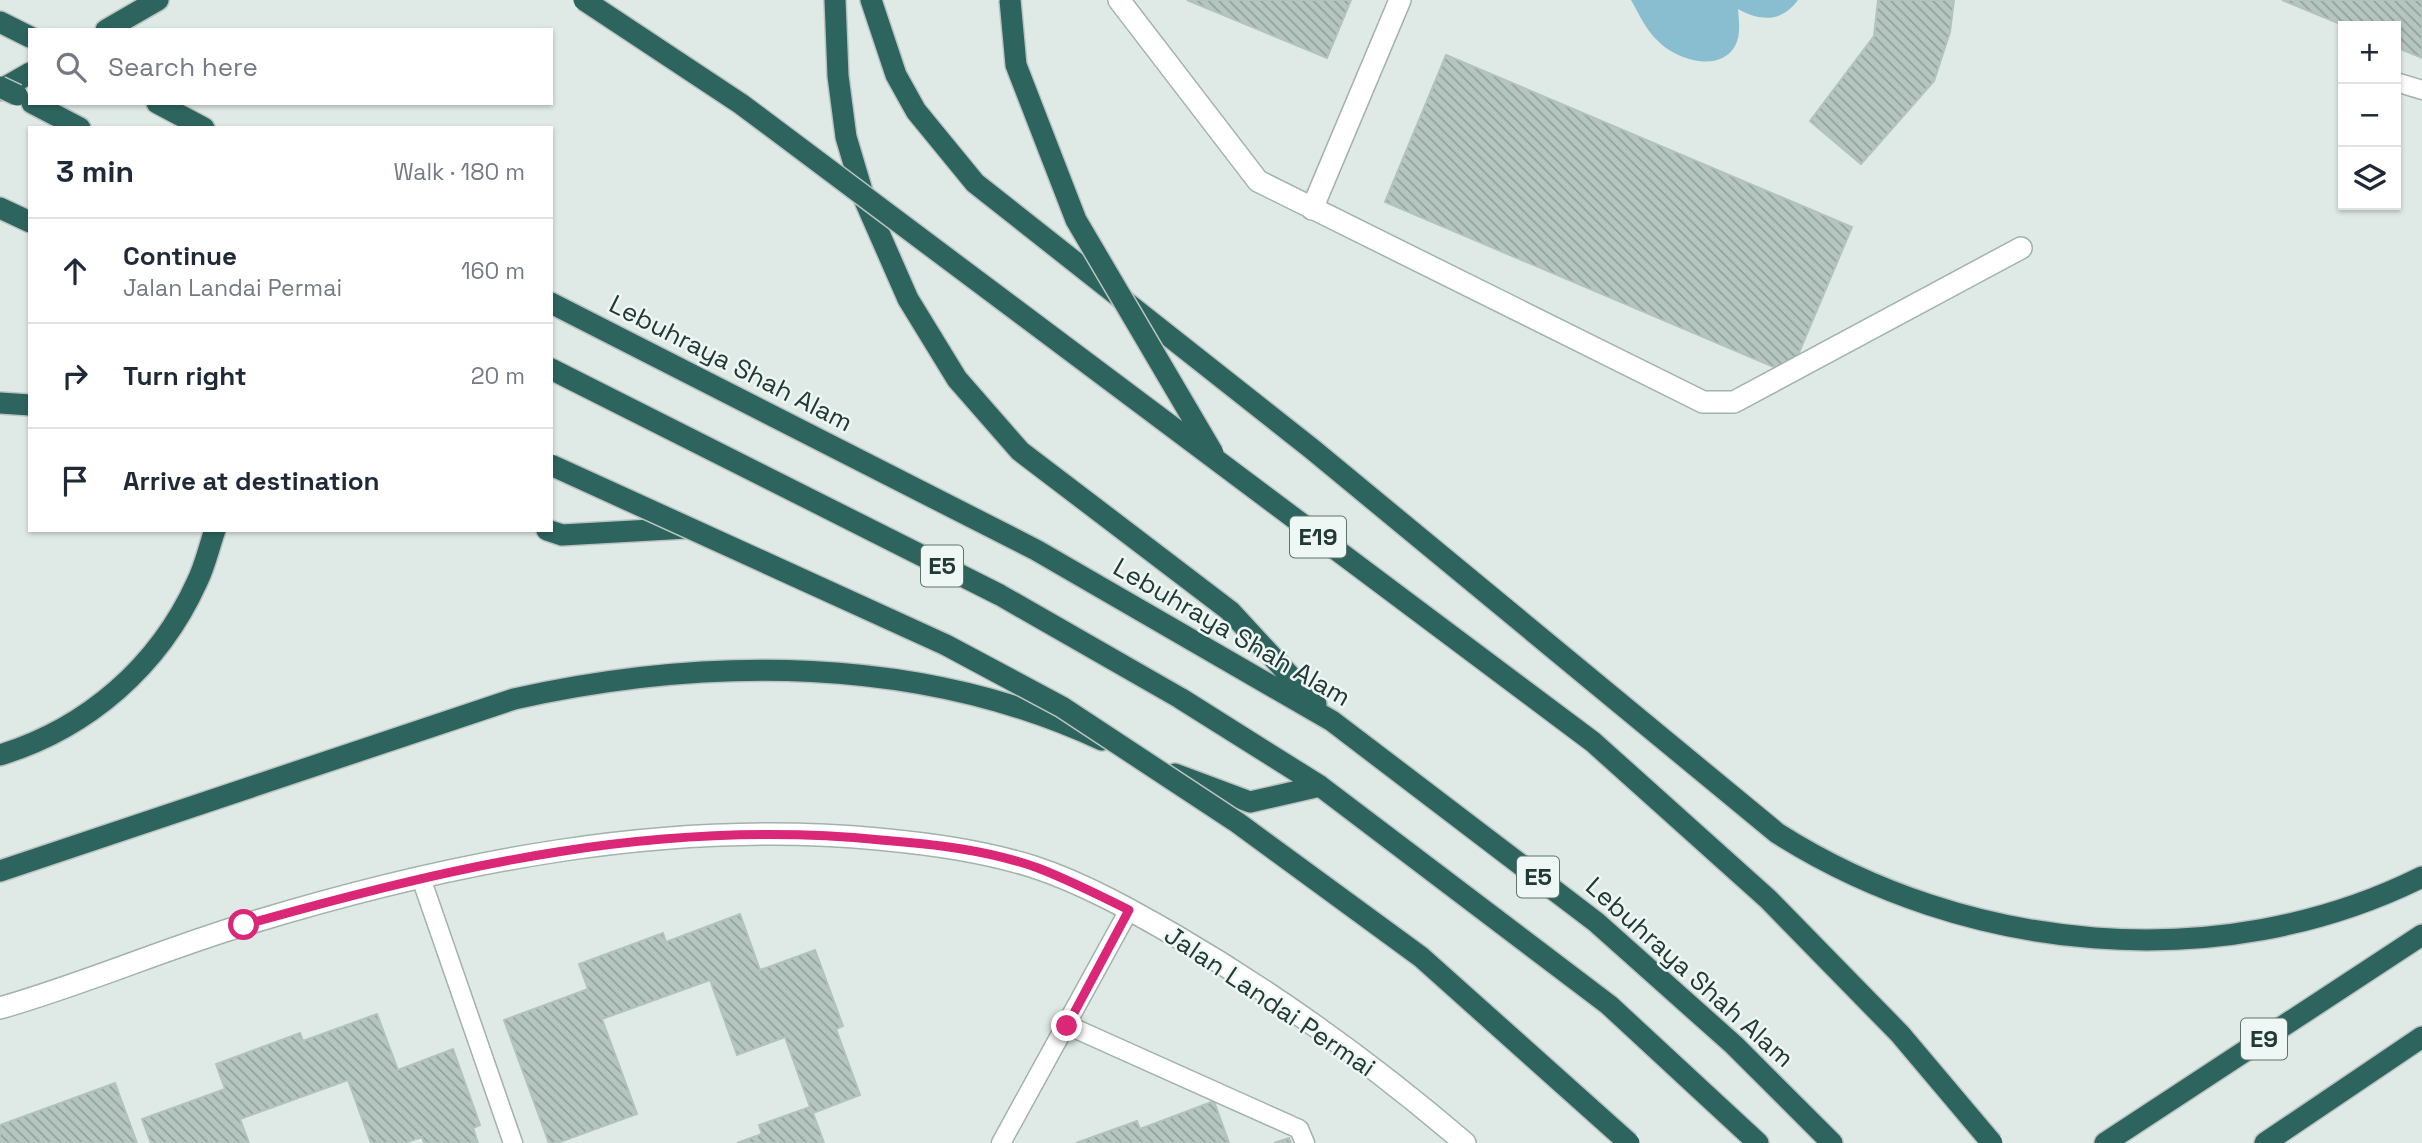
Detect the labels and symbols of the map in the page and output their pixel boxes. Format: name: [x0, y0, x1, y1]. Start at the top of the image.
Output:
street label: Lebuhraya Shah Alam: [604, 287, 858, 439]
road number: E19: [1290, 516, 1346, 558]
road number: E5: [921, 546, 963, 586]
street label: Lebuhraya Shah Alam: [1107, 550, 1357, 714]
road number: E5: [1517, 856, 1559, 898]
street label: Lebuhraya Shah Alam: [1579, 869, 1801, 1075]
route start: [228, 909, 259, 940]
street label: Jalan Landai Permai: [1158, 918, 1382, 1084]
route end: [1051, 1010, 1082, 1041]
road number: E9: [2241, 1018, 2287, 1059]

